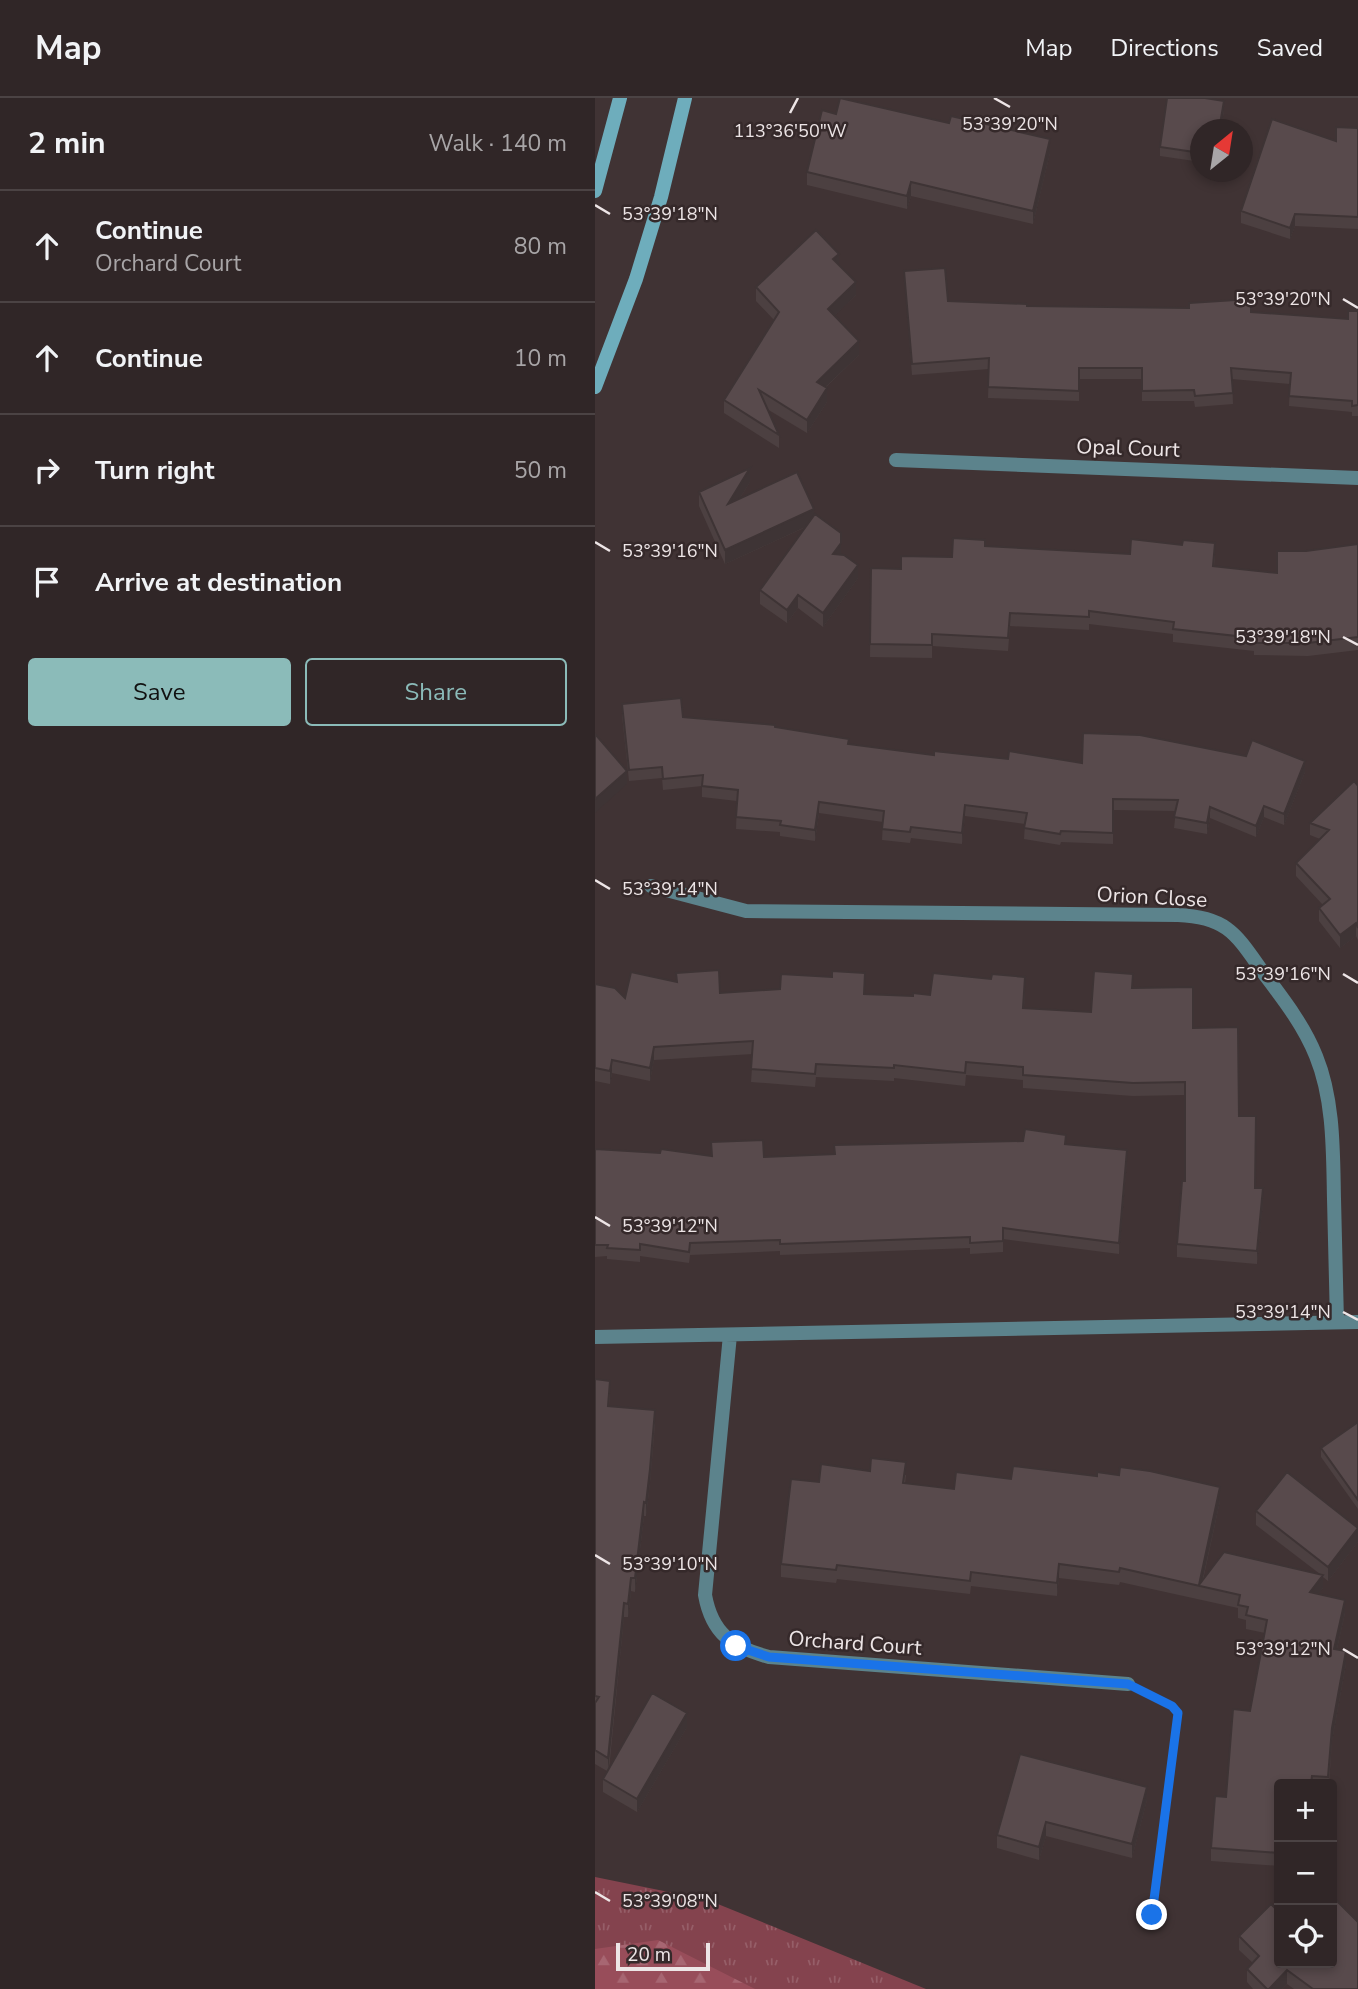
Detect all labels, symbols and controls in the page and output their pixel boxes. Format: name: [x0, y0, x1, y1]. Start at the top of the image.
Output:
text: Map: [35, 26, 102, 71]
text: Map: [1025, 32, 1072, 64]
text: Directions: [1110, 32, 1219, 64]
text: Saved: [1257, 32, 1323, 64]
text: 53°39'20"N: [962, 112, 1058, 136]
text: 113°36'50"W: [733, 119, 847, 143]
north arrow: [1190, 119, 1253, 182]
text: 2 min: [28, 123, 106, 164]
text: Walk · 140 m: [428, 128, 567, 159]
text: 53°39'18"N: [622, 202, 718, 226]
text: Continue: [95, 213, 203, 248]
icon: ahead: [28, 227, 66, 265]
text: 80 m: [514, 231, 567, 262]
text: Orchard Court: [95, 248, 241, 279]
text: 53°39'20"N: [1235, 287, 1331, 311]
icon: ahead: [28, 339, 66, 377]
text: Continue: [95, 341, 203, 376]
text: 10 m: [514, 343, 567, 374]
street label: Opal Court: [1076, 432, 1181, 464]
icon: right: [28, 451, 66, 489]
text: Turn right: [95, 453, 214, 488]
text: 50 m: [514, 455, 567, 486]
text: 53°39'16"N: [622, 539, 718, 563]
icon: arrive: [28, 563, 66, 601]
text: Arrive at destination: [95, 565, 342, 600]
text: 53°39'18"N: [1235, 625, 1331, 649]
button: Save: [28, 658, 291, 726]
button: Share: [305, 658, 567, 726]
text: 53°39'14"N: [622, 877, 718, 901]
street label: Orion Close: [1096, 880, 1208, 914]
text: 53°39'16"N: [1235, 962, 1331, 986]
text: 53°39'12"N: [622, 1214, 718, 1238]
text: 53°39'14"N: [1235, 1300, 1331, 1324]
text: 53°39'10"N: [622, 1552, 718, 1576]
street label: Orchard Court: [787, 1624, 923, 1662]
route start: [720, 1630, 751, 1661]
text: 53°39'12"N: [1235, 1637, 1331, 1661]
map controls: [1274, 1779, 1337, 1968]
button: +: [1274, 1779, 1337, 1842]
button: −: [1274, 1842, 1337, 1905]
text: 53°39'08"N: [622, 1889, 718, 1913]
route end: [1136, 1899, 1167, 1930]
button: locate: [1274, 1905, 1337, 1968]
scale bar: [616, 1940, 711, 1972]
text: 20 m: [627, 1942, 671, 1968]

